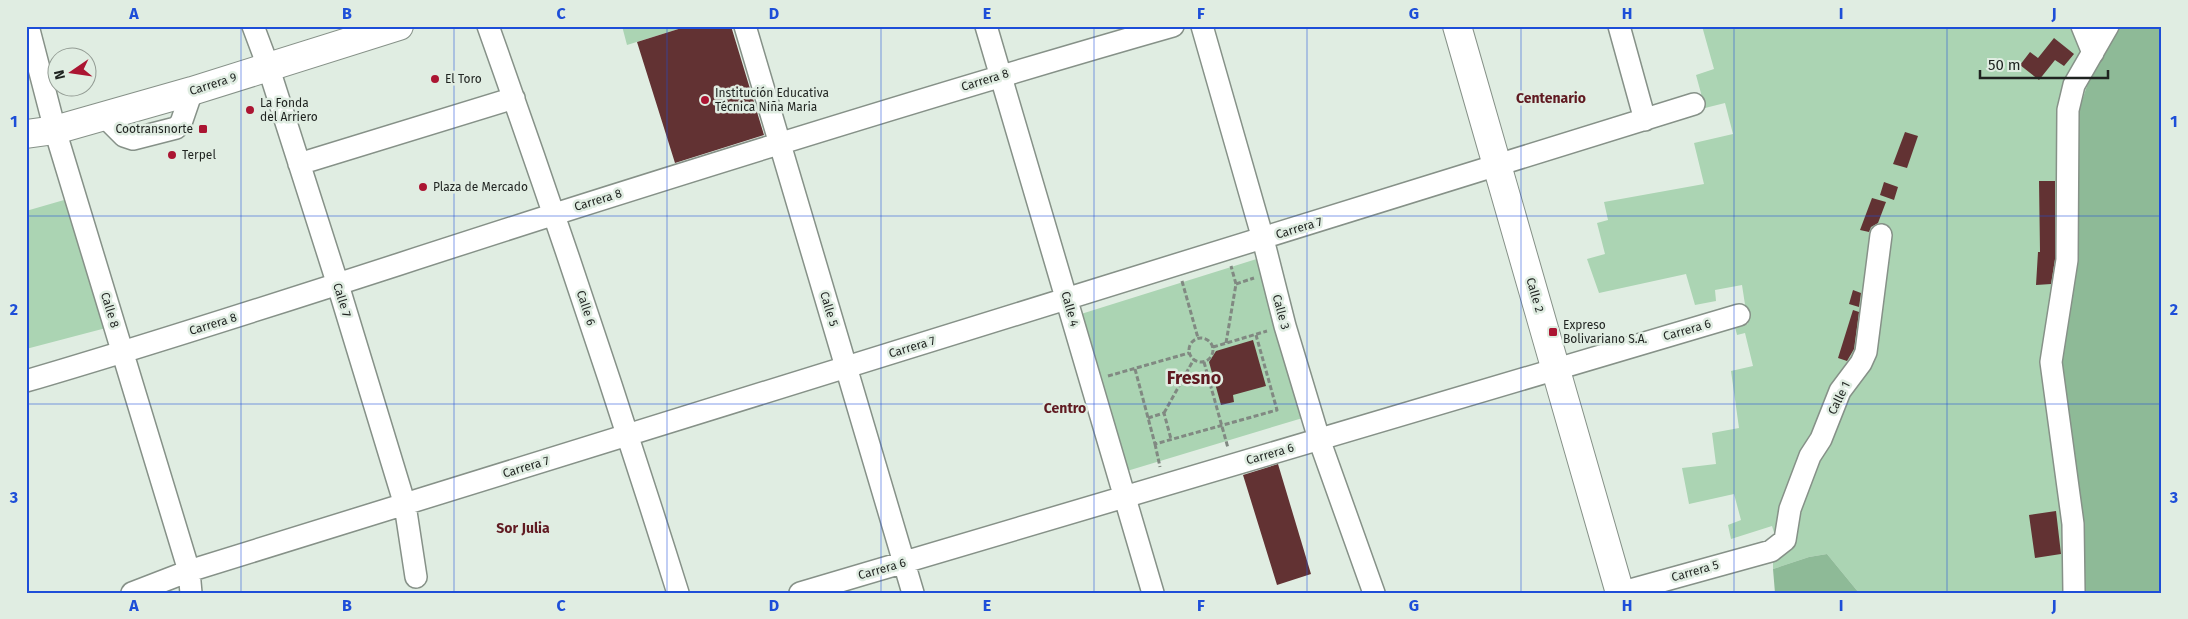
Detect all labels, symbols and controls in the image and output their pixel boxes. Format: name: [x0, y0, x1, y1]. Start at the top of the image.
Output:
text: A: [128, 4, 139, 23]
text: B: [342, 4, 352, 23]
text: C: [556, 4, 566, 23]
text: D: [769, 4, 779, 23]
text: E: [983, 4, 991, 23]
text: F: [1197, 4, 1205, 23]
text: G: [1409, 4, 1419, 23]
text: H: [1622, 4, 1632, 23]
text: I: [1839, 4, 1843, 23]
text: J: [2050, 4, 2057, 23]
north arrow: [48, 48, 98, 98]
scale bar: [1980, 48, 2108, 80]
text: 50 m: [1988, 56, 2021, 74]
street label: Carrera 8: [959, 66, 1011, 94]
text: N: [50, 68, 69, 81]
street label: Carrera 9: [188, 70, 238, 98]
place label: El Toro: [445, 72, 482, 86]
marker: El Toro: [429, 73, 441, 85]
place label: Institución Educativa Técnica Niña Maria: [715, 86, 829, 114]
district label: Centenario: [1516, 90, 1586, 107]
marker: Institución Educativa Técnica Niña Maria: [699, 94, 711, 106]
place label: La Fonda del Arriero: [260, 96, 318, 124]
marker: La Fonda del Arriero: [244, 104, 256, 116]
text: 1: [10, 112, 18, 131]
text: 1: [2170, 112, 2178, 131]
place label: Cootransnorte: [115, 122, 193, 136]
marker: Cootransnorte: [197, 123, 209, 135]
place label: Terpel: [182, 148, 216, 162]
marker: Terpel: [166, 149, 178, 161]
place label: Plaza de Mercado: [433, 180, 528, 194]
marker: Plaza de Mercado: [417, 181, 429, 193]
street label: Carrera 8: [572, 186, 624, 214]
street label: Carrera 7: [1274, 214, 1324, 242]
street label: Calle 2: [1523, 276, 1547, 314]
street label: Calle 7: [330, 281, 354, 319]
street label: Calle 6: [574, 289, 598, 327]
street label: Calle 5: [817, 290, 841, 328]
street label: Calle 4: [1058, 290, 1082, 329]
street label: Calle 8: [98, 291, 122, 330]
street label: Calle 3: [1270, 293, 1292, 331]
text: 2: [10, 300, 18, 319]
text: 2: [2170, 300, 2178, 319]
street label: Carrera 8: [187, 310, 239, 338]
street label: Carrera 6: [1662, 317, 1712, 343]
place label: Expreso Bolivariano S.A.: [1563, 318, 1648, 346]
marker: Expreso Bolivariano S.A.: [1547, 326, 1559, 338]
street label: Carrera 7: [887, 333, 937, 361]
district label: Fresno: [1167, 367, 1221, 389]
street label: Calle 1: [1825, 379, 1853, 417]
district label: Centro: [1044, 400, 1086, 417]
street label: Carrera 6: [1245, 441, 1295, 467]
street label: Carrera 7: [501, 453, 551, 481]
text: 3: [9, 488, 18, 507]
text: 3: [2169, 488, 2178, 507]
district label: Sor Julia: [496, 520, 550, 537]
street label: Carrera 6: [857, 556, 907, 582]
street label: Carrera 5: [1670, 558, 1720, 584]
text: A: [128, 596, 139, 615]
text: B: [342, 596, 352, 615]
text: C: [556, 596, 566, 615]
text: D: [769, 596, 779, 615]
text: E: [983, 596, 991, 615]
text: F: [1197, 596, 1205, 615]
text: G: [1409, 596, 1419, 615]
text: H: [1622, 596, 1632, 615]
text: I: [1839, 596, 1843, 615]
text: J: [2050, 596, 2057, 615]

